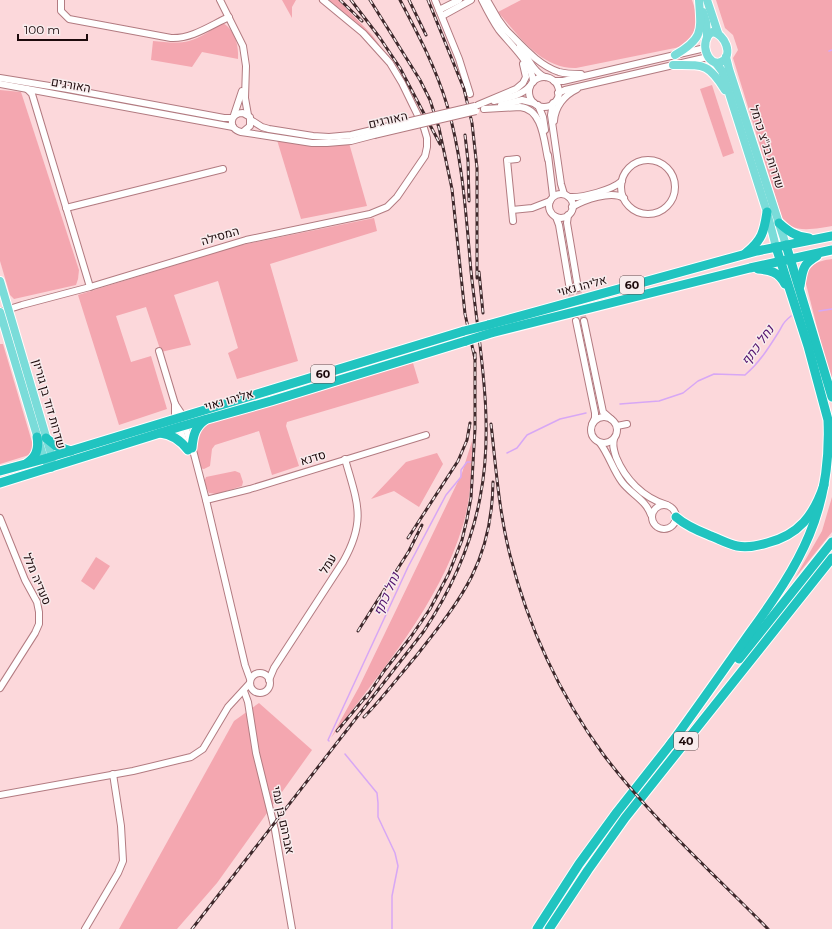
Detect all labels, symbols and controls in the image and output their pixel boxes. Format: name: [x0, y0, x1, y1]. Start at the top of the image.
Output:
scale bar: [18, 16, 87, 42]
text: 100 m: [24, 22, 60, 37]
street label: האורגים: [50, 74, 92, 95]
street label: שדרות בנ"צ כרמל: [747, 103, 788, 190]
street label: האורגים: [367, 108, 409, 131]
street label: המסילה: [199, 223, 241, 248]
street label: אליהו נאוי: [556, 272, 608, 299]
road number: 60: [620, 276, 644, 294]
water label: נחל כתף: [737, 321, 778, 368]
street label: שדרות דוד בן גוריון: [30, 357, 69, 450]
road number: 60: [311, 365, 335, 383]
street label: אליהו נאוי: [203, 385, 255, 414]
street label: סדנא: [298, 447, 327, 468]
street label: סעדיה מלל: [20, 551, 55, 607]
street label: עמל: [316, 551, 339, 576]
water label: נחל כתף: [369, 569, 403, 618]
road number: 40: [674, 732, 698, 750]
street label: אברהם בן עמי: [269, 785, 298, 855]

